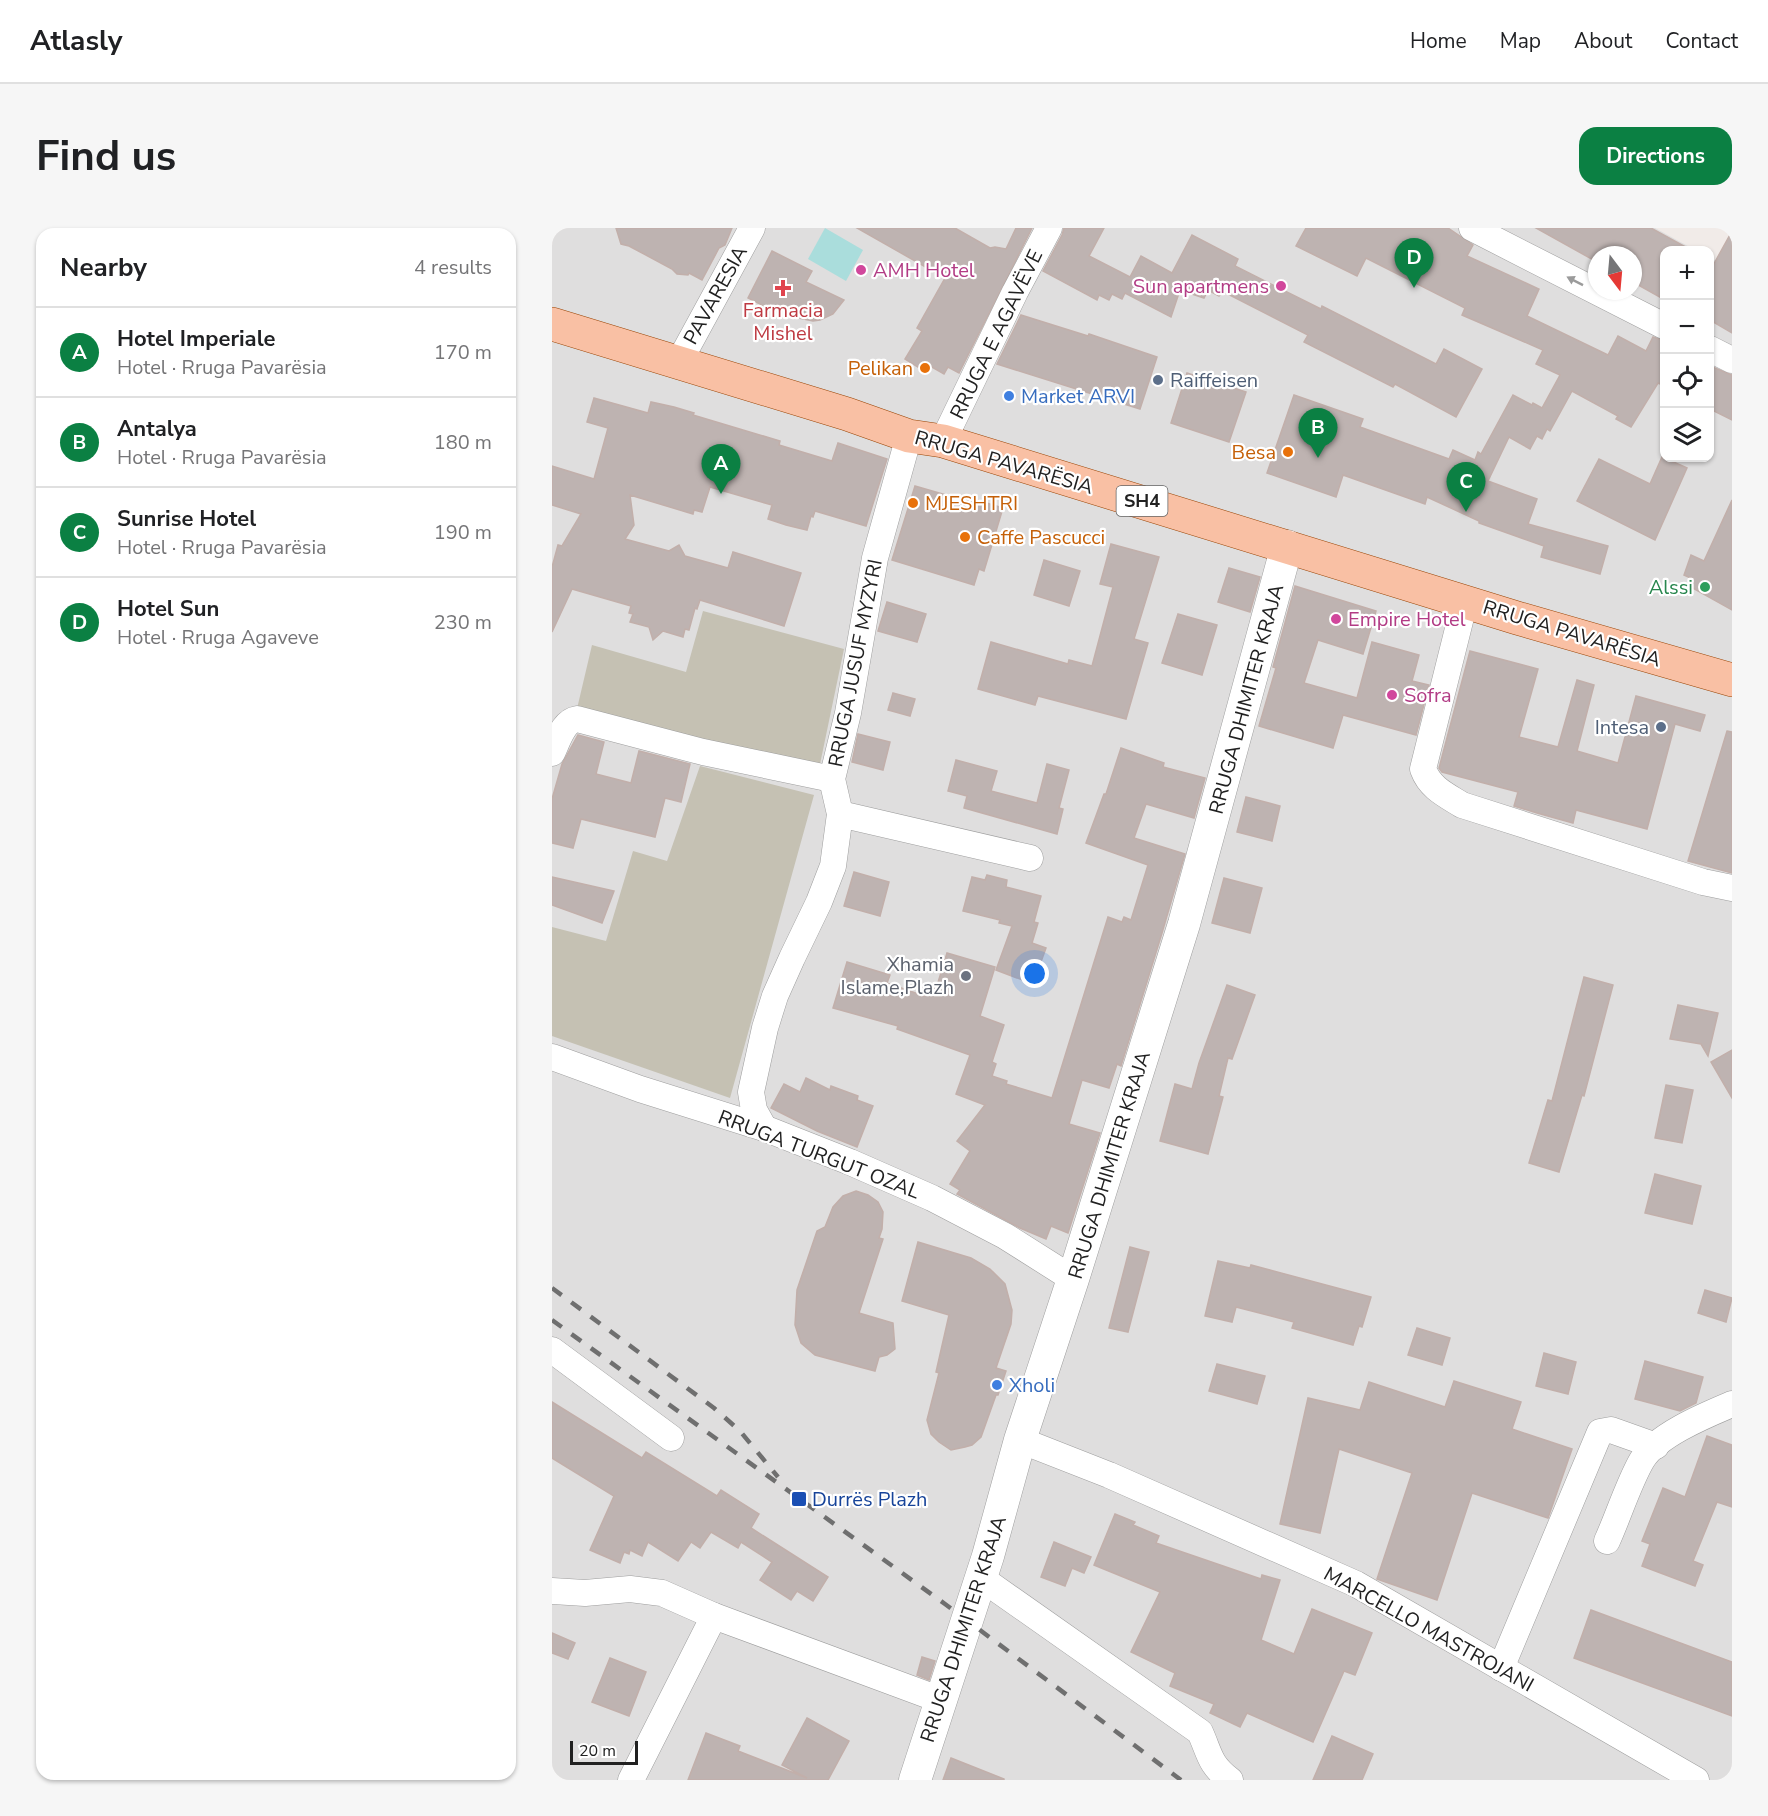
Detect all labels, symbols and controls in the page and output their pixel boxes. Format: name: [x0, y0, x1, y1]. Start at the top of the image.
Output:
text: Atlasly: [30, 22, 122, 60]
text: Home: [1410, 27, 1467, 55]
text: Map: [1500, 27, 1541, 55]
text: About: [1574, 27, 1632, 55]
text: Contact: [1665, 27, 1738, 55]
button: Directions: [1579, 127, 1732, 185]
text: Find us: [36, 128, 176, 185]
pin: D: [1394, 238, 1434, 288]
street label: PAVARESIA: [677, 241, 754, 349]
street label: RRUGA E AGAVËVE: [944, 245, 1049, 423]
north arrow: [1588, 246, 1642, 300]
map controls: [1660, 246, 1714, 462]
button: +: [1660, 246, 1714, 300]
text: Nearby: [60, 250, 147, 285]
text: 4 results: [414, 254, 492, 281]
place label: AMH Hotel: [873, 257, 975, 284]
marker: AMH Hotel: [854, 263, 868, 277]
place label: Sun apartmens: [1133, 273, 1269, 300]
one-way arrow: [1566, 276, 1583, 285]
marker: Sun apartmens: [1274, 279, 1288, 293]
marker: Farmacia Mishel: [776, 281, 790, 295]
place label: Farmacia Mishel: [743, 297, 823, 347]
button: −: [1660, 300, 1714, 354]
text: Hotel Imperiale: [117, 324, 276, 354]
text: A: [72, 339, 87, 366]
text: 170 m: [434, 339, 492, 366]
text: Hotel · Rruga Pavarësia: [117, 354, 327, 381]
button: locate: [1660, 354, 1714, 408]
place label: Pelikan: [848, 355, 913, 382]
marker: Pelikan: [918, 361, 932, 375]
place label: Raiffeisen: [1170, 367, 1258, 394]
marker: Raiffeisen: [1151, 373, 1165, 387]
place label: Market ARVI: [1021, 383, 1135, 410]
marker: Market ARVI: [1002, 389, 1016, 403]
pin: B: [1298, 408, 1338, 458]
button: layers: [1660, 408, 1714, 462]
text: Antalya: [117, 414, 197, 444]
street label: RRUGA PAVARËSIA: [912, 424, 1097, 501]
text: B: [73, 429, 86, 456]
text: 180 m: [434, 429, 492, 456]
place label: Besa: [1232, 439, 1276, 466]
text: Hotel · Rruga Pavarësia: [117, 444, 327, 471]
pin: A: [702, 444, 740, 494]
marker: Besa: [1281, 445, 1295, 459]
pin: C: [1446, 462, 1486, 512]
road number: SH4: [1116, 486, 1168, 516]
place label: MJESHTRI: [925, 490, 1018, 517]
marker: MJESHTRI: [906, 496, 920, 510]
text: Sunrise Hotel: [117, 504, 256, 534]
text: C: [73, 519, 86, 546]
text: 190 m: [434, 519, 492, 546]
place label: Caffe Pascucci: [977, 524, 1105, 551]
marker: Caffe Pascucci: [958, 530, 972, 544]
text: Hotel · Rruga Pavarësia: [117, 534, 327, 561]
street label: RRUGA JUSUF MYZYRI: [822, 557, 889, 769]
place label: Alssi: [1649, 574, 1693, 601]
marker: Alssi: [1698, 580, 1712, 594]
street label: RRUGA DHIMITER KRAJA: [1203, 581, 1290, 817]
text: Hotel Sun: [117, 594, 219, 624]
street label: RRUGA PAVARËSIA: [1480, 594, 1664, 673]
place label: Empire Hotel: [1348, 606, 1466, 633]
text: D: [72, 609, 87, 636]
text: 230 m: [434, 609, 492, 636]
marker: Empire Hotel: [1329, 612, 1343, 626]
text: Hotel · Rruga Agaveve: [117, 624, 319, 651]
place label: Sofra: [1404, 682, 1452, 709]
marker: Sofra: [1385, 688, 1399, 702]
place label: Intesa: [1595, 714, 1649, 741]
marker: Intesa: [1654, 720, 1668, 734]
place label: Xhamia Islame,Plazh: [841, 951, 954, 1001]
your location: [1020, 959, 1049, 988]
marker: Xhamia Islame,Plazh: [959, 969, 973, 983]
street label: RRUGA DHIMITER KRAJA: [1062, 1048, 1157, 1282]
street label: RRUGA TURGUT OZAL: [714, 1104, 924, 1205]
place label: Xholi: [1009, 1372, 1055, 1399]
marker: Xholi: [990, 1378, 1004, 1392]
place label: Durrës Plazh: [812, 1486, 927, 1513]
marker: Durrës Plazh: [790, 1490, 808, 1508]
street label: RRUGA DHIMITER KRAJA: [914, 1512, 1013, 1746]
street label: MARCELLO MASTROJANI: [1319, 1560, 1539, 1698]
scale bar: [570, 1738, 638, 1766]
text: 20 m: [579, 1740, 616, 1762]

